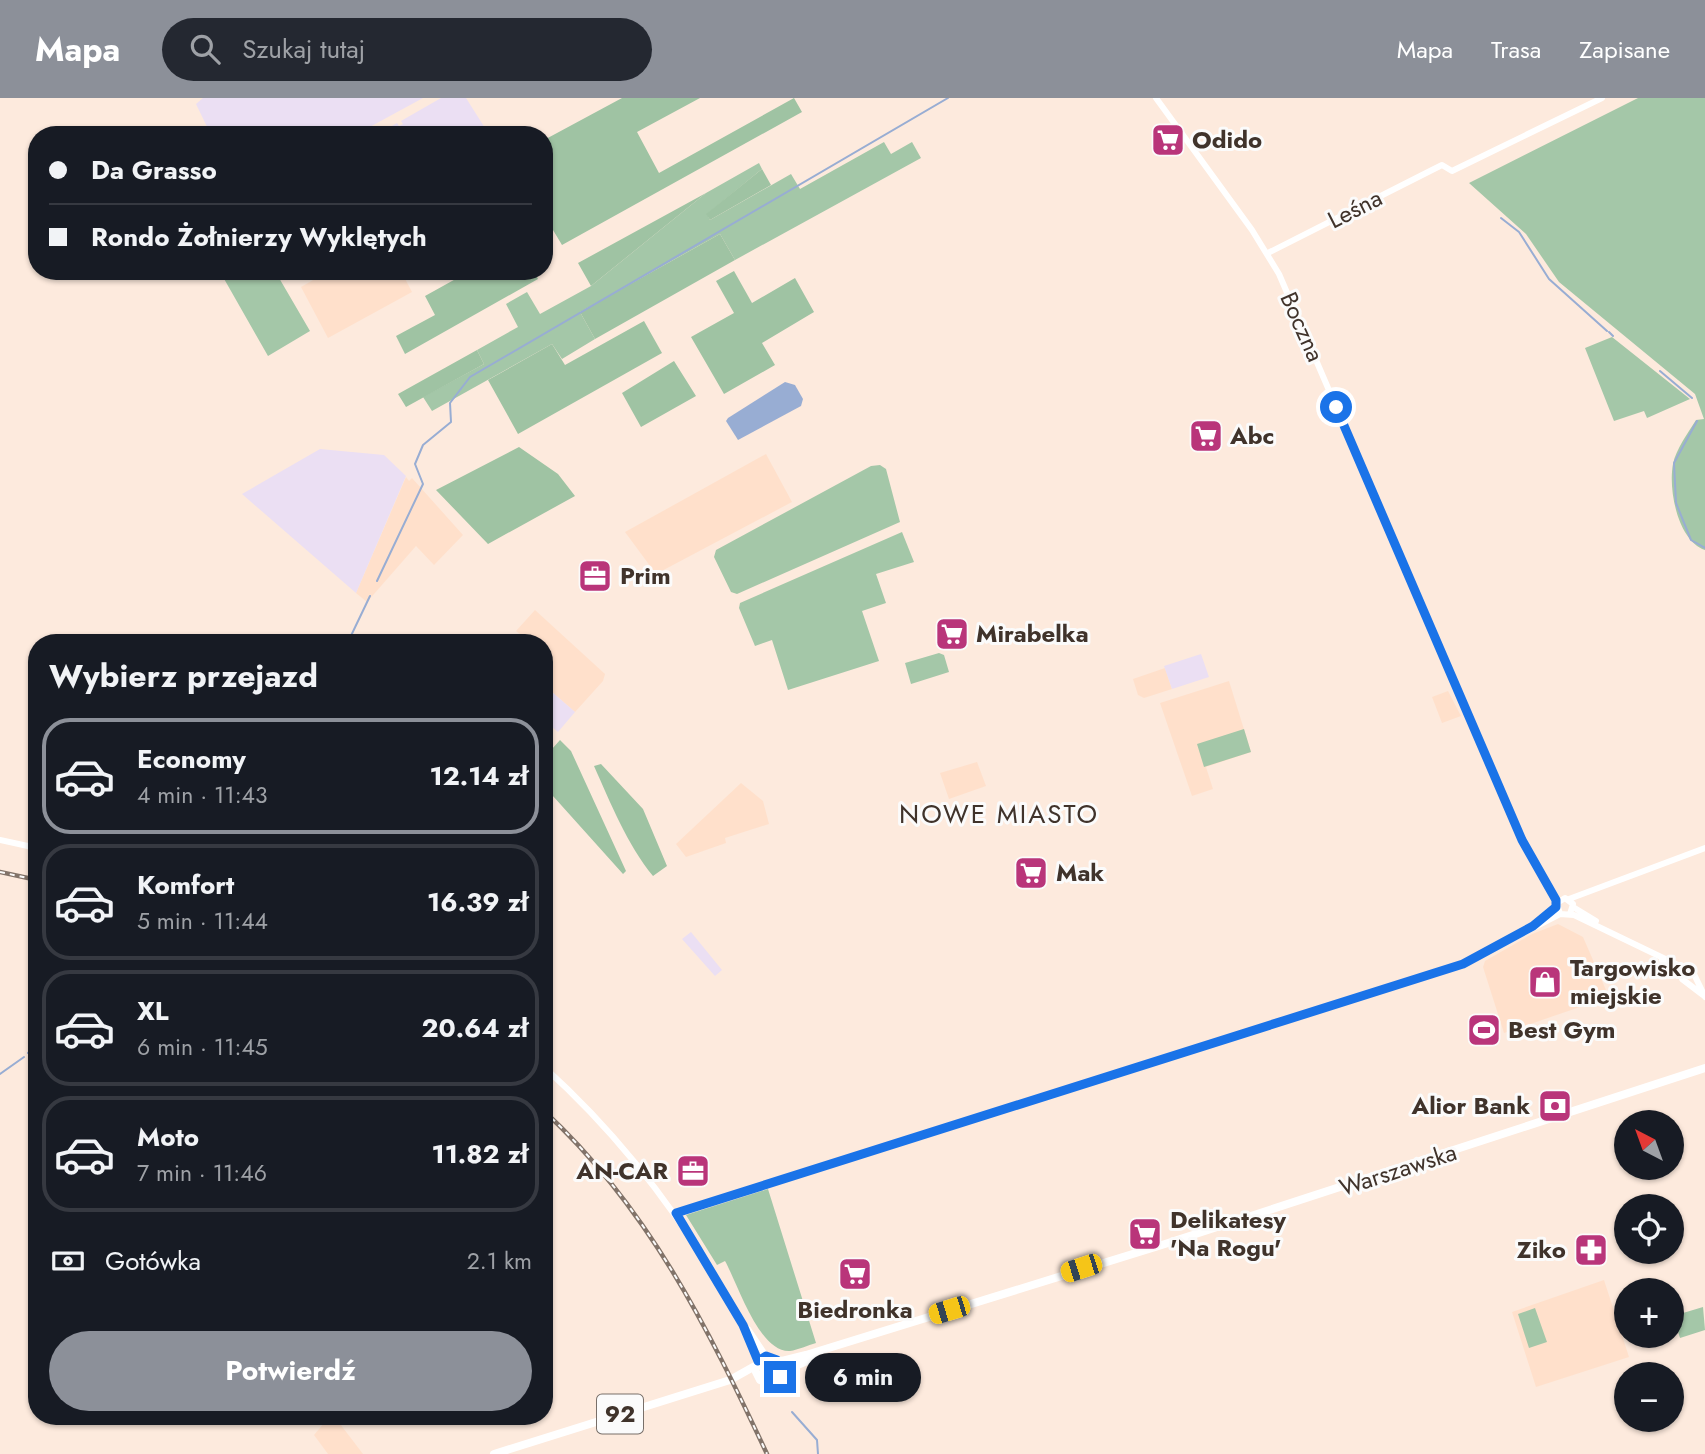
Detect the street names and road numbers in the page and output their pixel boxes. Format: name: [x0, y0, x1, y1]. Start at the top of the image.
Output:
street label: Leśna: [1321, 180, 1388, 237]
street label: Boczna: [1272, 286, 1333, 367]
street label: Warszawska: [1335, 1134, 1461, 1205]
road number: 92: [597, 1394, 643, 1434]

